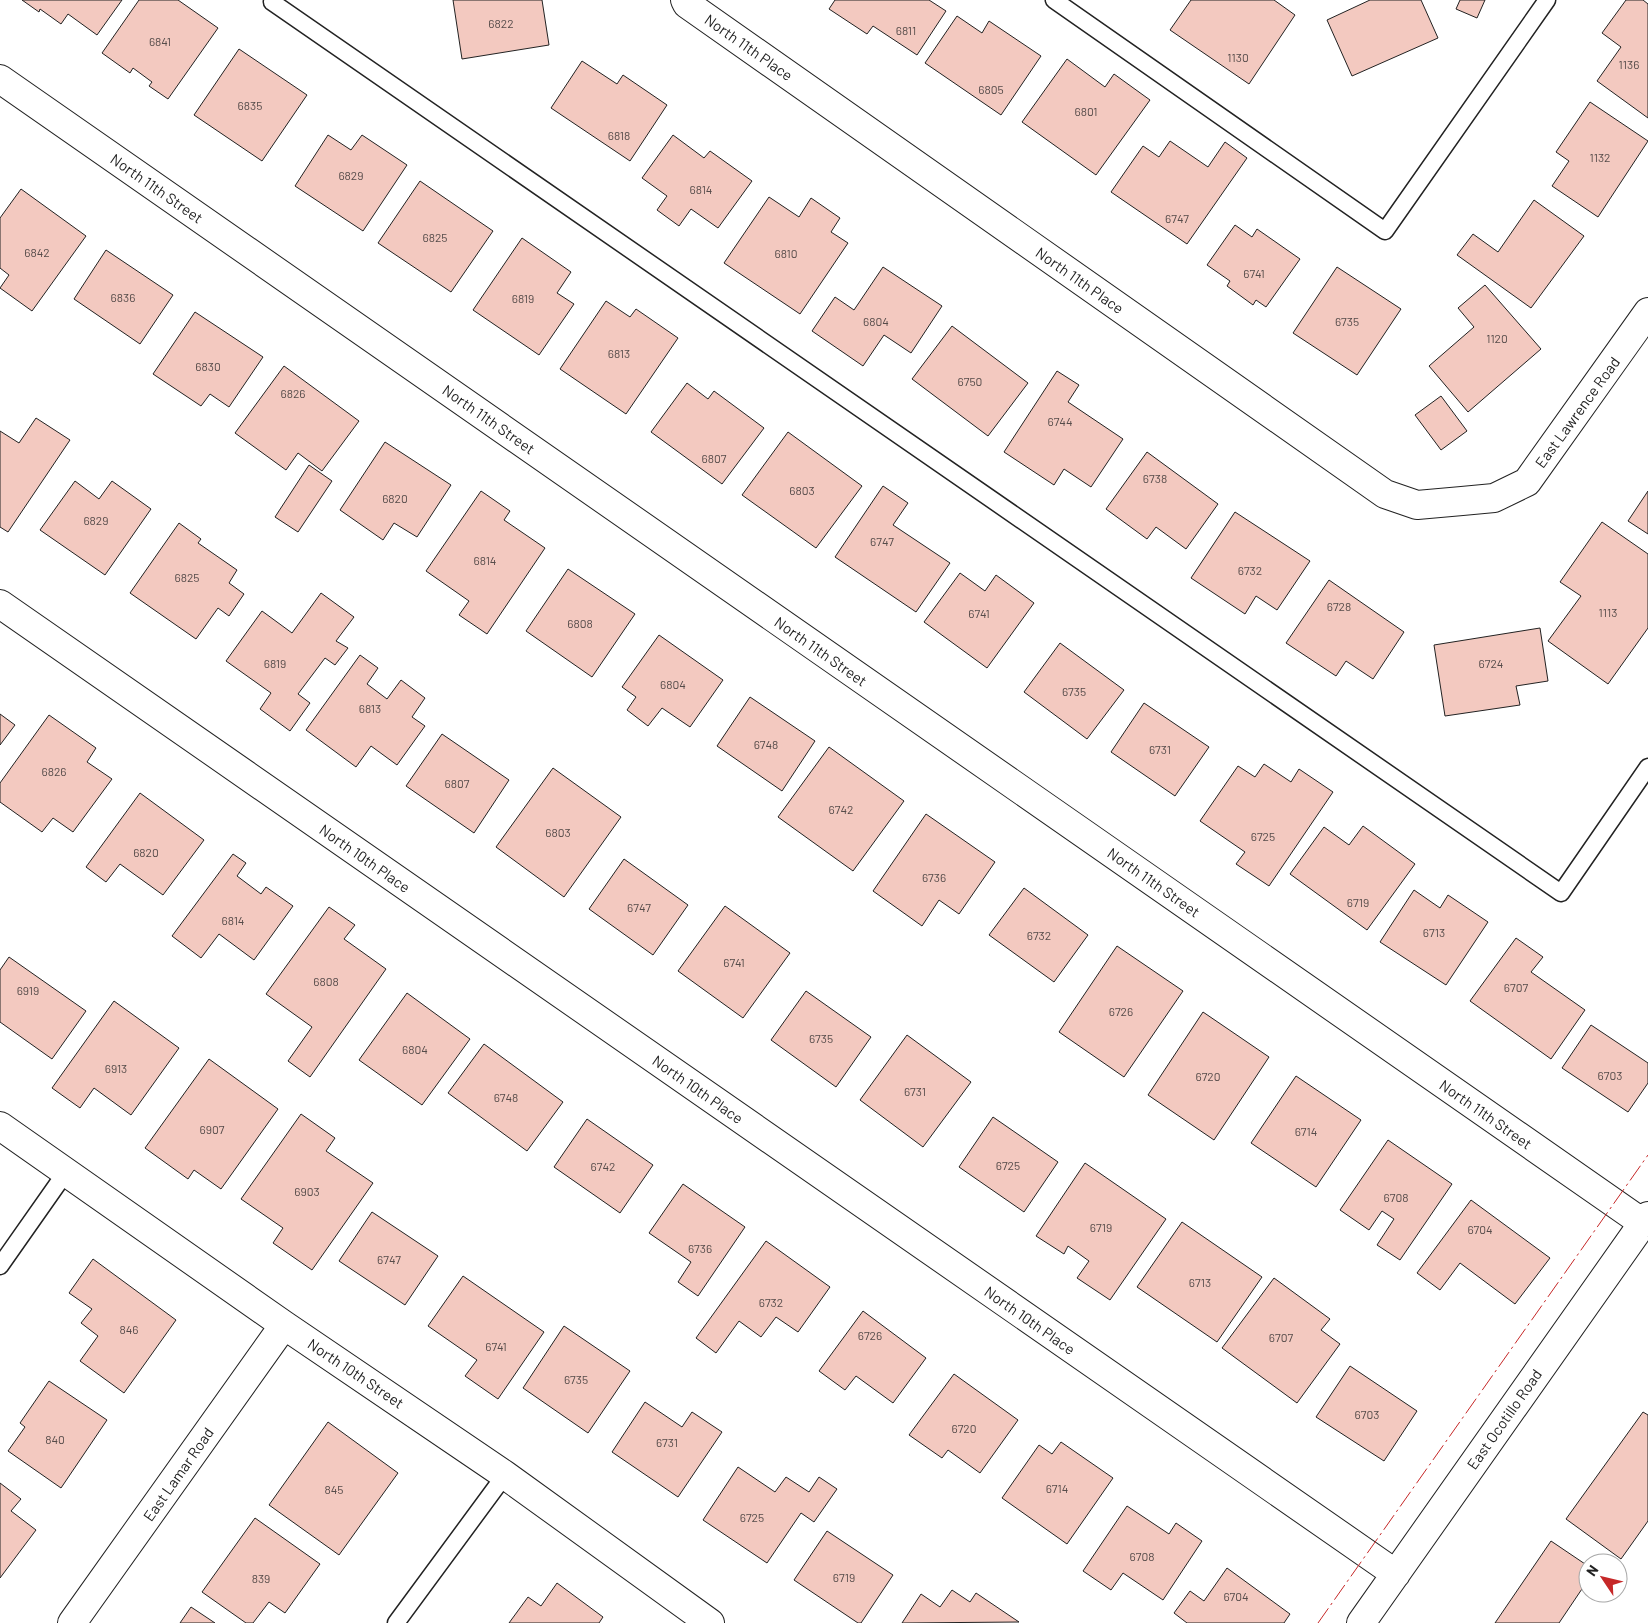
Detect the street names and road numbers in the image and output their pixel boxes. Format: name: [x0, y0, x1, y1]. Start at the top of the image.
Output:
street label: North 11th Place: [701, 10, 797, 84]
street label: North 11th Street: [107, 149, 207, 227]
street label: North 11th Place: [1032, 243, 1128, 317]
street label: East Lawrence Road: [1531, 353, 1623, 471]
street label: North 11th Street: [439, 380, 539, 458]
street label: North 11th Street: [771, 612, 871, 690]
street label: North 10th Place: [316, 820, 414, 896]
street label: North 11th Street: [1104, 843, 1204, 921]
street label: North 10th Place: [649, 1051, 747, 1127]
street label: North 11th Street: [1436, 1075, 1536, 1153]
street label: North 10th Place: [981, 1282, 1079, 1358]
street label: North 10th Street: [305, 1334, 407, 1412]
street label: East Ocotillo Road: [1463, 1365, 1545, 1473]
street label: East Lamar Road: [139, 1424, 217, 1524]

